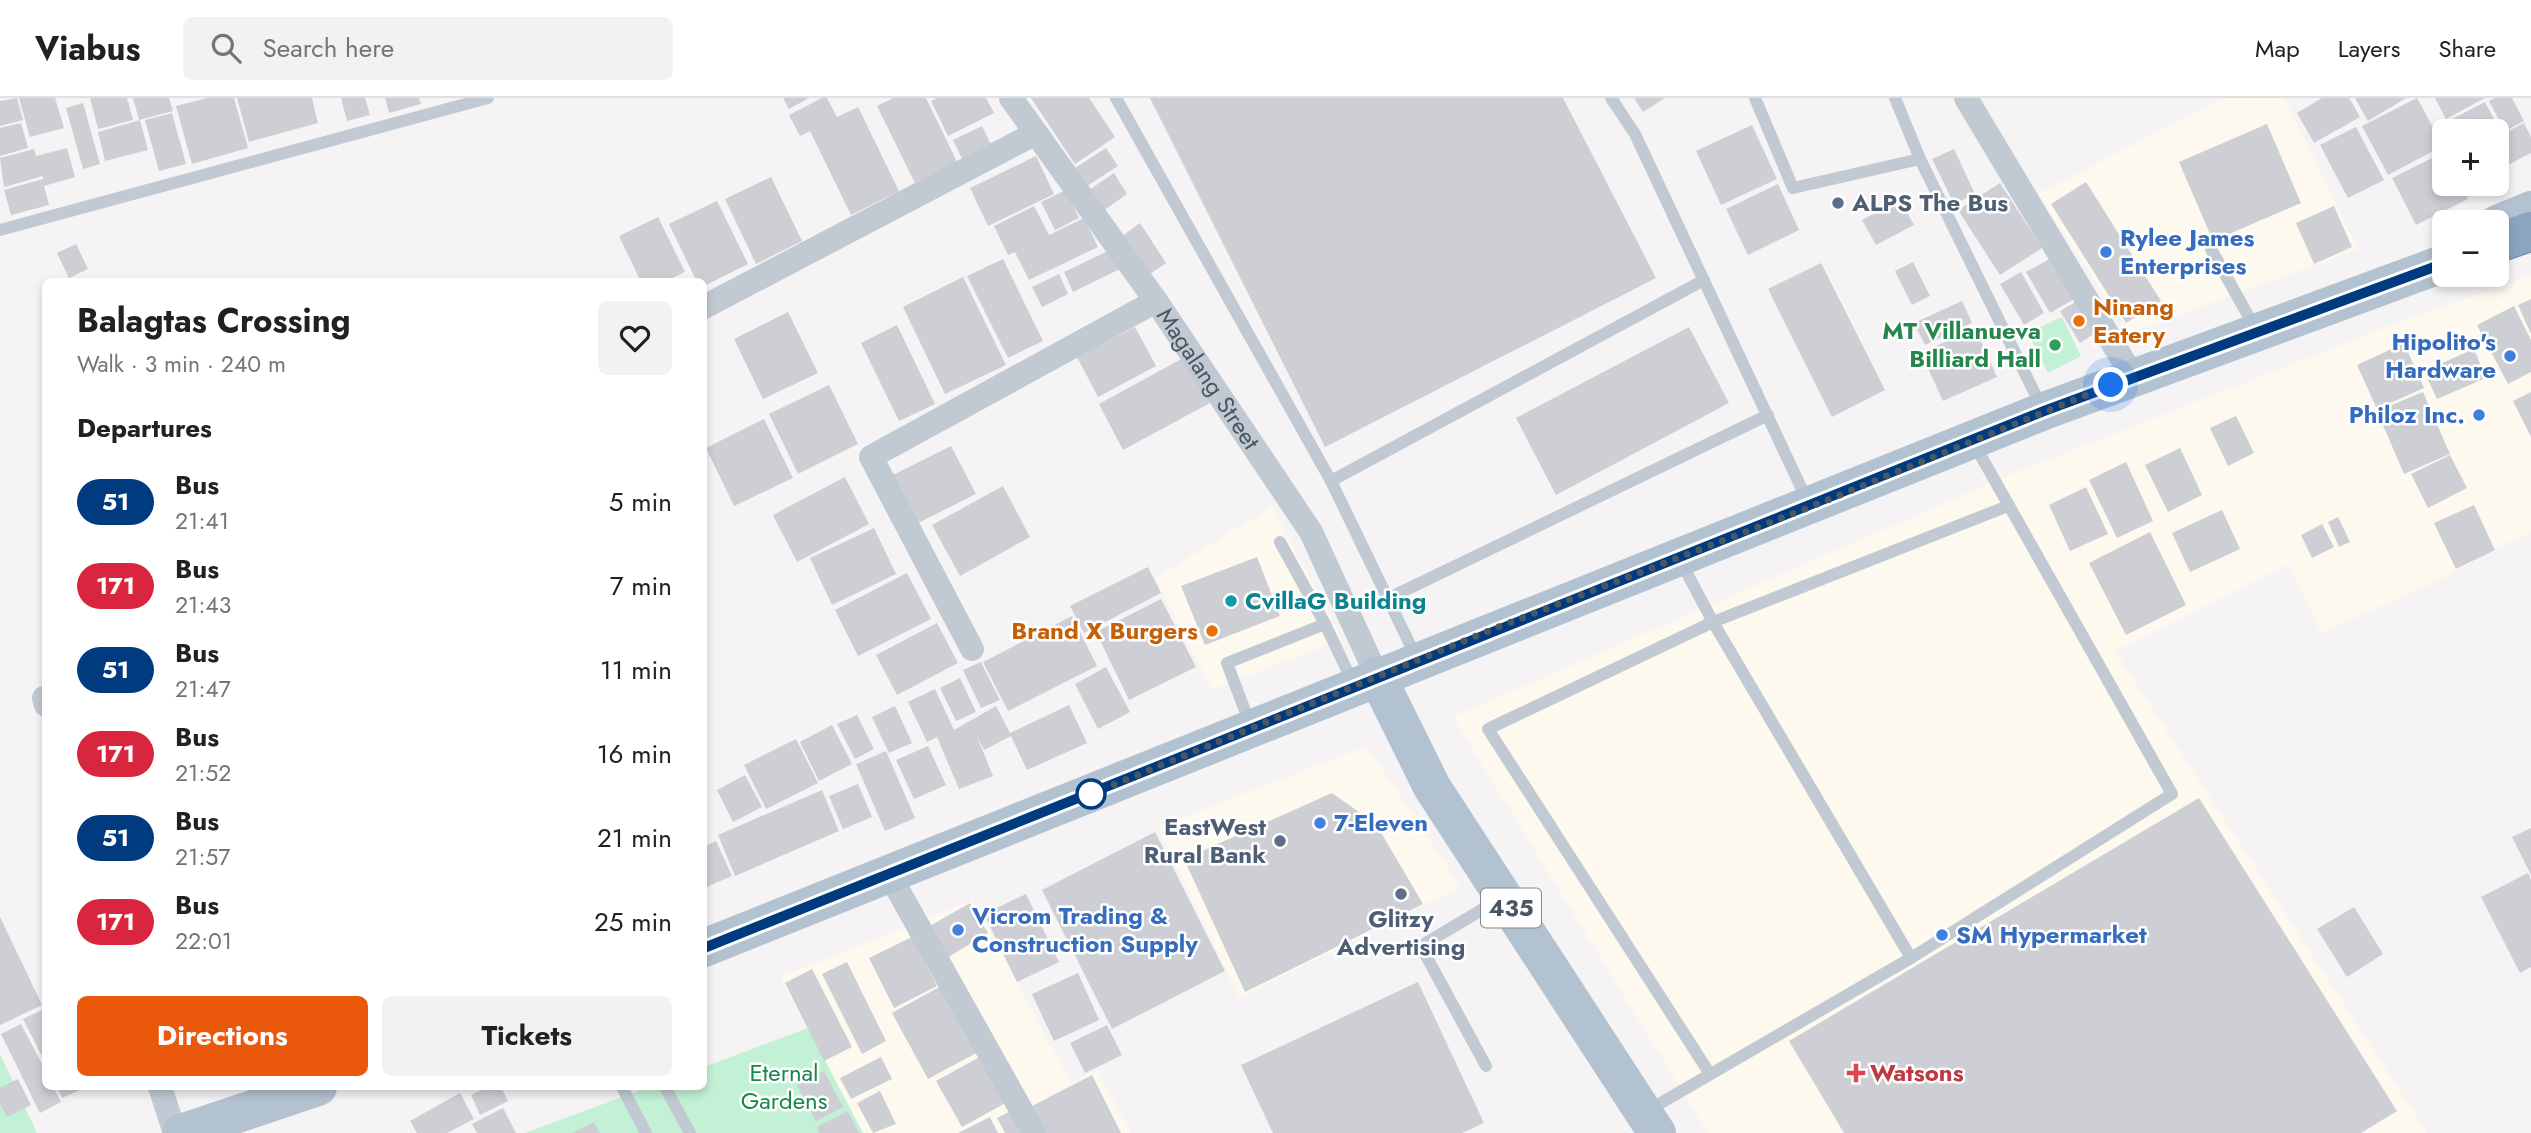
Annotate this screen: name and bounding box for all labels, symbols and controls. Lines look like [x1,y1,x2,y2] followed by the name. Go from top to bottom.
[183,17,673,80] search box
[35,25,141,72] text: Viabus
[207,29,245,67] icon: search
[263,29,394,67] text: Search here
[2255,31,2300,66] text: Map
[2338,31,2400,66] text: Layers
[2438,31,2496,66] text: Share
[2432,119,2509,287] map controls
[2432,119,2509,196] button: +
[1851,185,2008,220] place label: ALPS The Bus
[1830,195,1846,211] marker: ALPS The Bus
[2432,210,2509,287] button: −
[2120,220,2255,283] place label: Rylee James Enterprises
[2098,244,2114,260] marker: Rylee James Enterprises
[2093,289,2174,352] place label: Ninang Eatery
[77,297,351,344] text: Balagtas Crossing
[1148,300,1269,456] street label: Magalang Street
[598,301,672,375] button: heart
[1882,313,2041,376] place label: MT Villanueva Billiard Hall
[2071,313,2087,329] marker: Ninang Eatery
[2385,324,2496,387] place label: Hipolito's Hardware
[2047,337,2063,353] marker: MT Villanueva Billiard Hall
[77,347,286,381] text: Walk · 3 min · 240 m
[2502,348,2518,364] marker: Hipolito's Hardware
[2093,367,2128,402] your location
[2349,397,2465,432] place label: Philoz Inc.
[2471,407,2487,423] marker: Philoz Inc.
[77,409,212,447] text: Departures
[175,466,219,504] text: Bus
[609,483,672,521] text: 5 min
[102,484,129,519] text: 51
[175,504,229,538] text: 21:41
[175,550,219,588] text: Bus
[610,567,672,605] text: 7 min
[96,568,135,603] text: 171
[1245,583,1426,618] place label: CvillaG Building
[175,588,231,622] text: 21:43
[1223,593,1239,609] marker: CvillaG Building
[1011,613,1198,648] place label: Brand X Burgers
[1204,623,1220,639] marker: Brand X Burgers
[175,634,219,672] text: Bus
[600,651,672,689] text: 11 min
[102,652,129,687] text: 51
[175,672,231,706] text: 21:47
[175,718,219,756] text: Bus
[597,735,672,773] text: 16 min
[96,736,135,771] text: 171
[175,756,231,790] text: 21:52
[1076,779,1106,809] unlabelled marker
[175,802,219,840] text: Bus
[1334,805,1428,840] place label: 7-Eleven
[1144,809,1266,872] place label: EastWest Rural Bank
[1312,815,1328,831] marker: 7-Eleven
[597,819,672,857] text: 21 min
[102,820,129,855] text: 51
[1272,833,1288,849] marker: EastWest Rural Bank
[175,840,230,874] text: 21:57
[175,886,219,924] text: Bus
[1393,886,1409,902] marker: Glitzy Advertising
[1481,888,1541,928] road number: 435
[971,898,1198,961] place label: Vicrom Trading & Construction Supply
[1336,901,1465,964] place label: Glitzy Advertising
[594,903,672,941] text: 25 min
[96,904,135,939] text: 171
[1956,917,2147,952] place label: SM Hypermarket
[950,922,966,938] marker: Vicrom Trading & Construction Supply
[175,924,232,958] text: 22:01
[1934,927,1950,943] marker: SM Hypermarket
[77,996,368,1076] button: Directions
[382,996,672,1076] button: Tickets
[741,1055,827,1118] park label: Eternal Gardens
[1870,1055,1964,1090] place label: Watsons
[1848,1065,1864,1081] marker: Watsons

